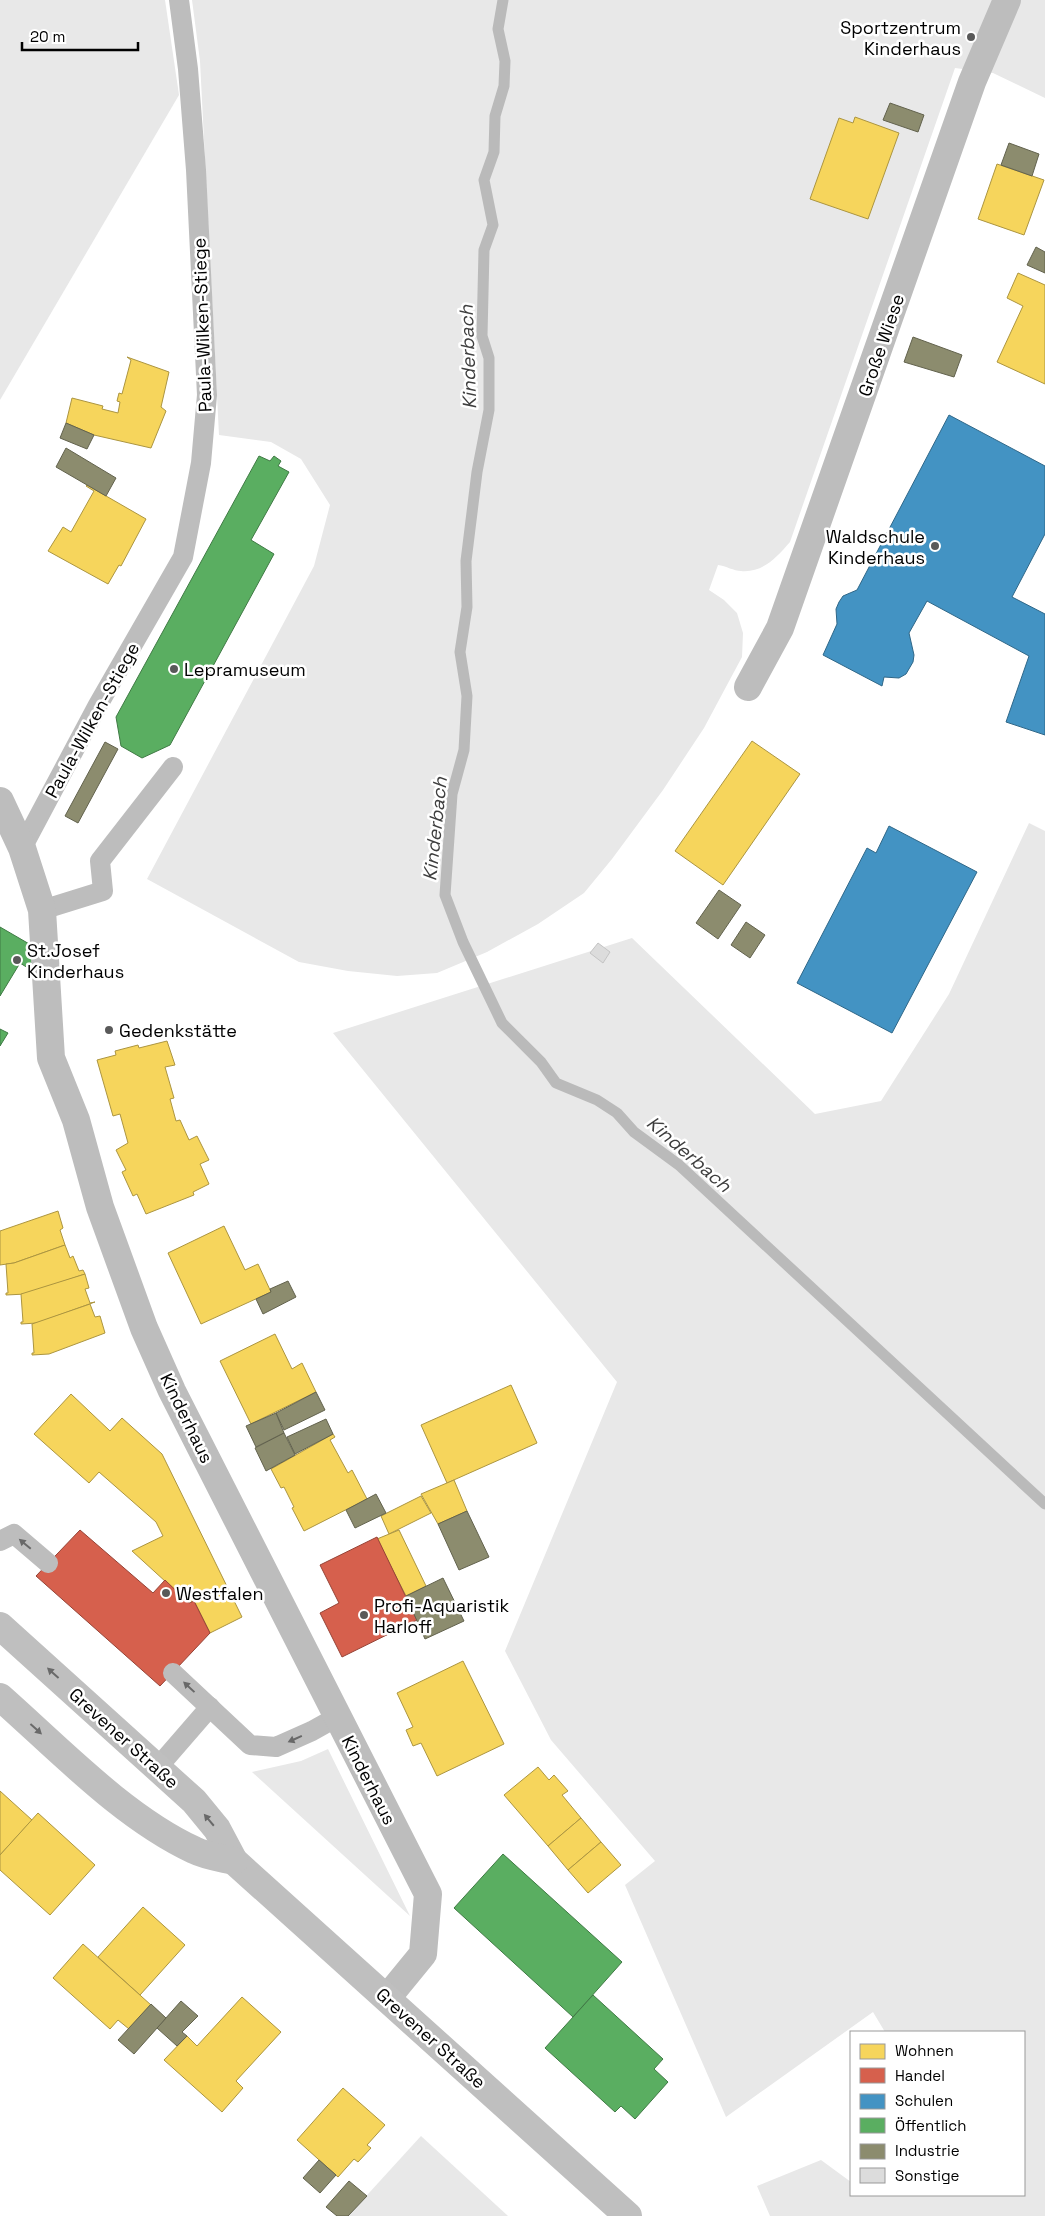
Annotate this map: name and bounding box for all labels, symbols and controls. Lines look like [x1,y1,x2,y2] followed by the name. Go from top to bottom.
[840,16,961,60] place label: Sportzentrum Kinderhaus
[22,20,139,52] scale bar
[30,27,65,46] text: 20 m
[965,31,977,43] marker: Sportzentrum Kinderhaus
[187,237,217,413] street label: Paula-Wilken-Stiege
[853,291,909,399] street label: Große Wiese
[454,304,482,410] water label: Kinderbach
[826,525,925,569] place label: Waldschule Kinderhaus
[929,540,941,552] marker: Waldschule Kinderhaus
[40,638,144,802] street label: Paula-Wilken-Stiege
[184,658,306,681] place label: Lepramuseum
[168,663,180,675] marker: Lepramuseum
[417,775,453,882] water label: Kinderbach
[27,939,124,983] place label: St.Josef Kinderhaus
[11,954,23,966] marker: St.Josef Kinderhaus
[119,1019,237,1042] place label: Gedenkstätte
[103,1024,115,1036] marker: Gedenkstätte
[641,1110,737,1198] water label: Kinderbach
[155,1369,219,1467] street label: Kinderhaus
[19,1538,32,1549] one-way arrow
[176,1582,263,1605] place label: Westfalen
[160,1587,172,1599] marker: Westfalen
[374,1594,509,1638] place label: Profi-Aquaristik Harloff
[358,1609,370,1621] marker: Profi-Aquaristik Harloff
[47,1667,59,1679] one-way arrow
[183,1681,195,1693] one-way arrow
[64,1683,184,1793] street label: Grevener Straße
[30,1723,42,1735] one-way arrow
[337,1732,401,1828] street label: Kinderhaus
[288,1735,302,1743] one-way arrow
[204,1814,215,1827] one-way arrow
[371,1983,491,2093] street label: Grevener Straße
[850,2031,1025,2196] legend
[895,2041,954,2060] text: Wohnen
[895,2066,945,2085] text: Handel
[895,2091,953,2110] text: Schulen
[895,2116,966,2135] text: Öffentlich
[895,2141,960,2160] text: Industrie
[895,2166,960,2185] text: Sonstige

